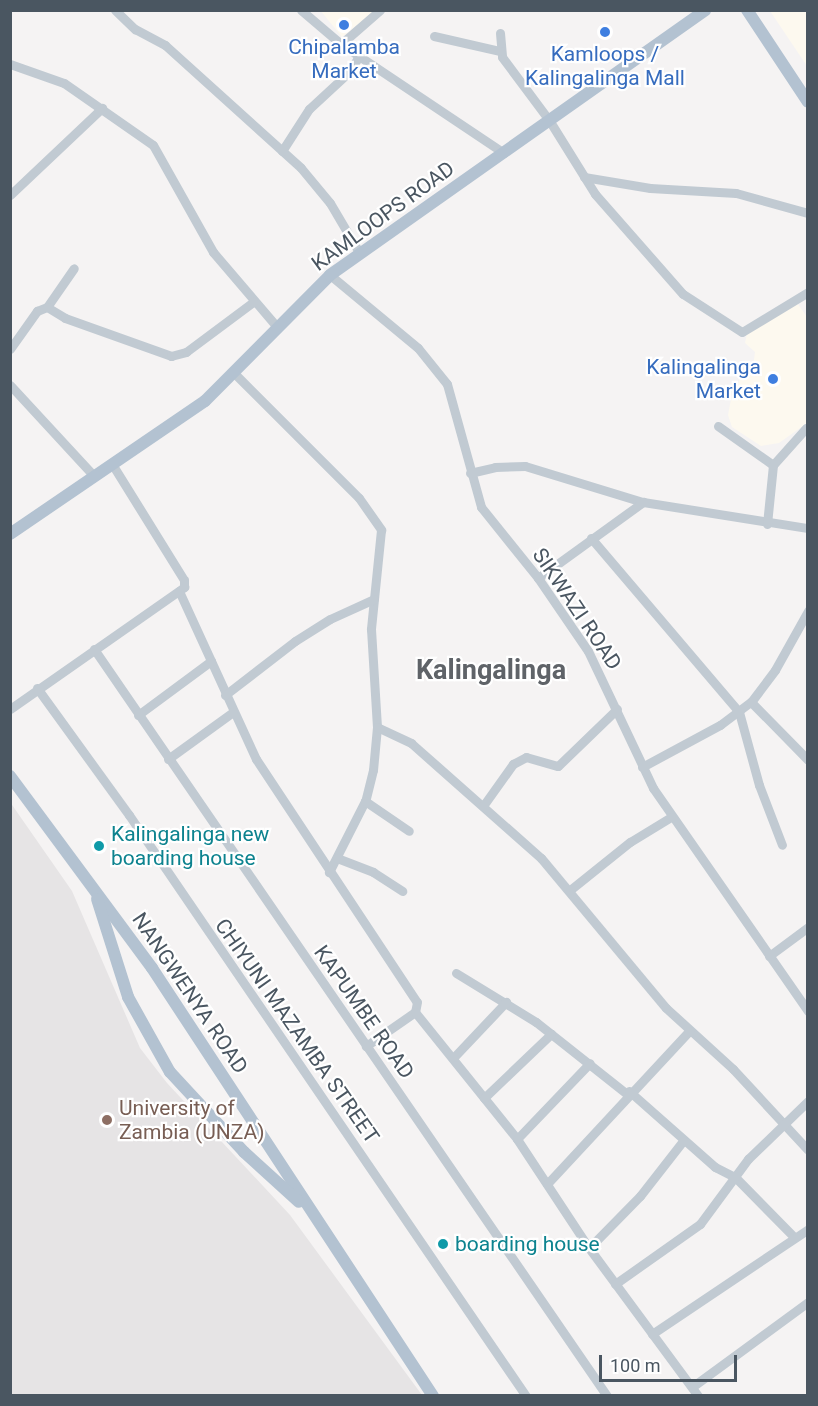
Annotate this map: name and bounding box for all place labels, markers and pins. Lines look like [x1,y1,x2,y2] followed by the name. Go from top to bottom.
[337,18,351,32] marker: Chipalamba Market
[598,25,612,39] marker: Kamloops / Kalingalinga Mall
[288,34,400,84] place label: Chipalamba Market
[525,41,685,91] place label: Kamloops / Kalingalinga Mall
[646,354,761,404] place label: Kalingalinga Market
[766,372,780,386] marker: Kalingalinga Market
[111,821,269,871] place label: Kalingalinga new boarding house
[92,839,106,853] marker: Kalingalinga new boarding house
[119,1095,264,1145] place label: University of Zambia (UNZA)
[100,1113,114,1127] marker: University of Zambia (UNZA)
[455,1231,600,1257] place label: boarding house
[436,1237,450,1251] marker: boarding house

